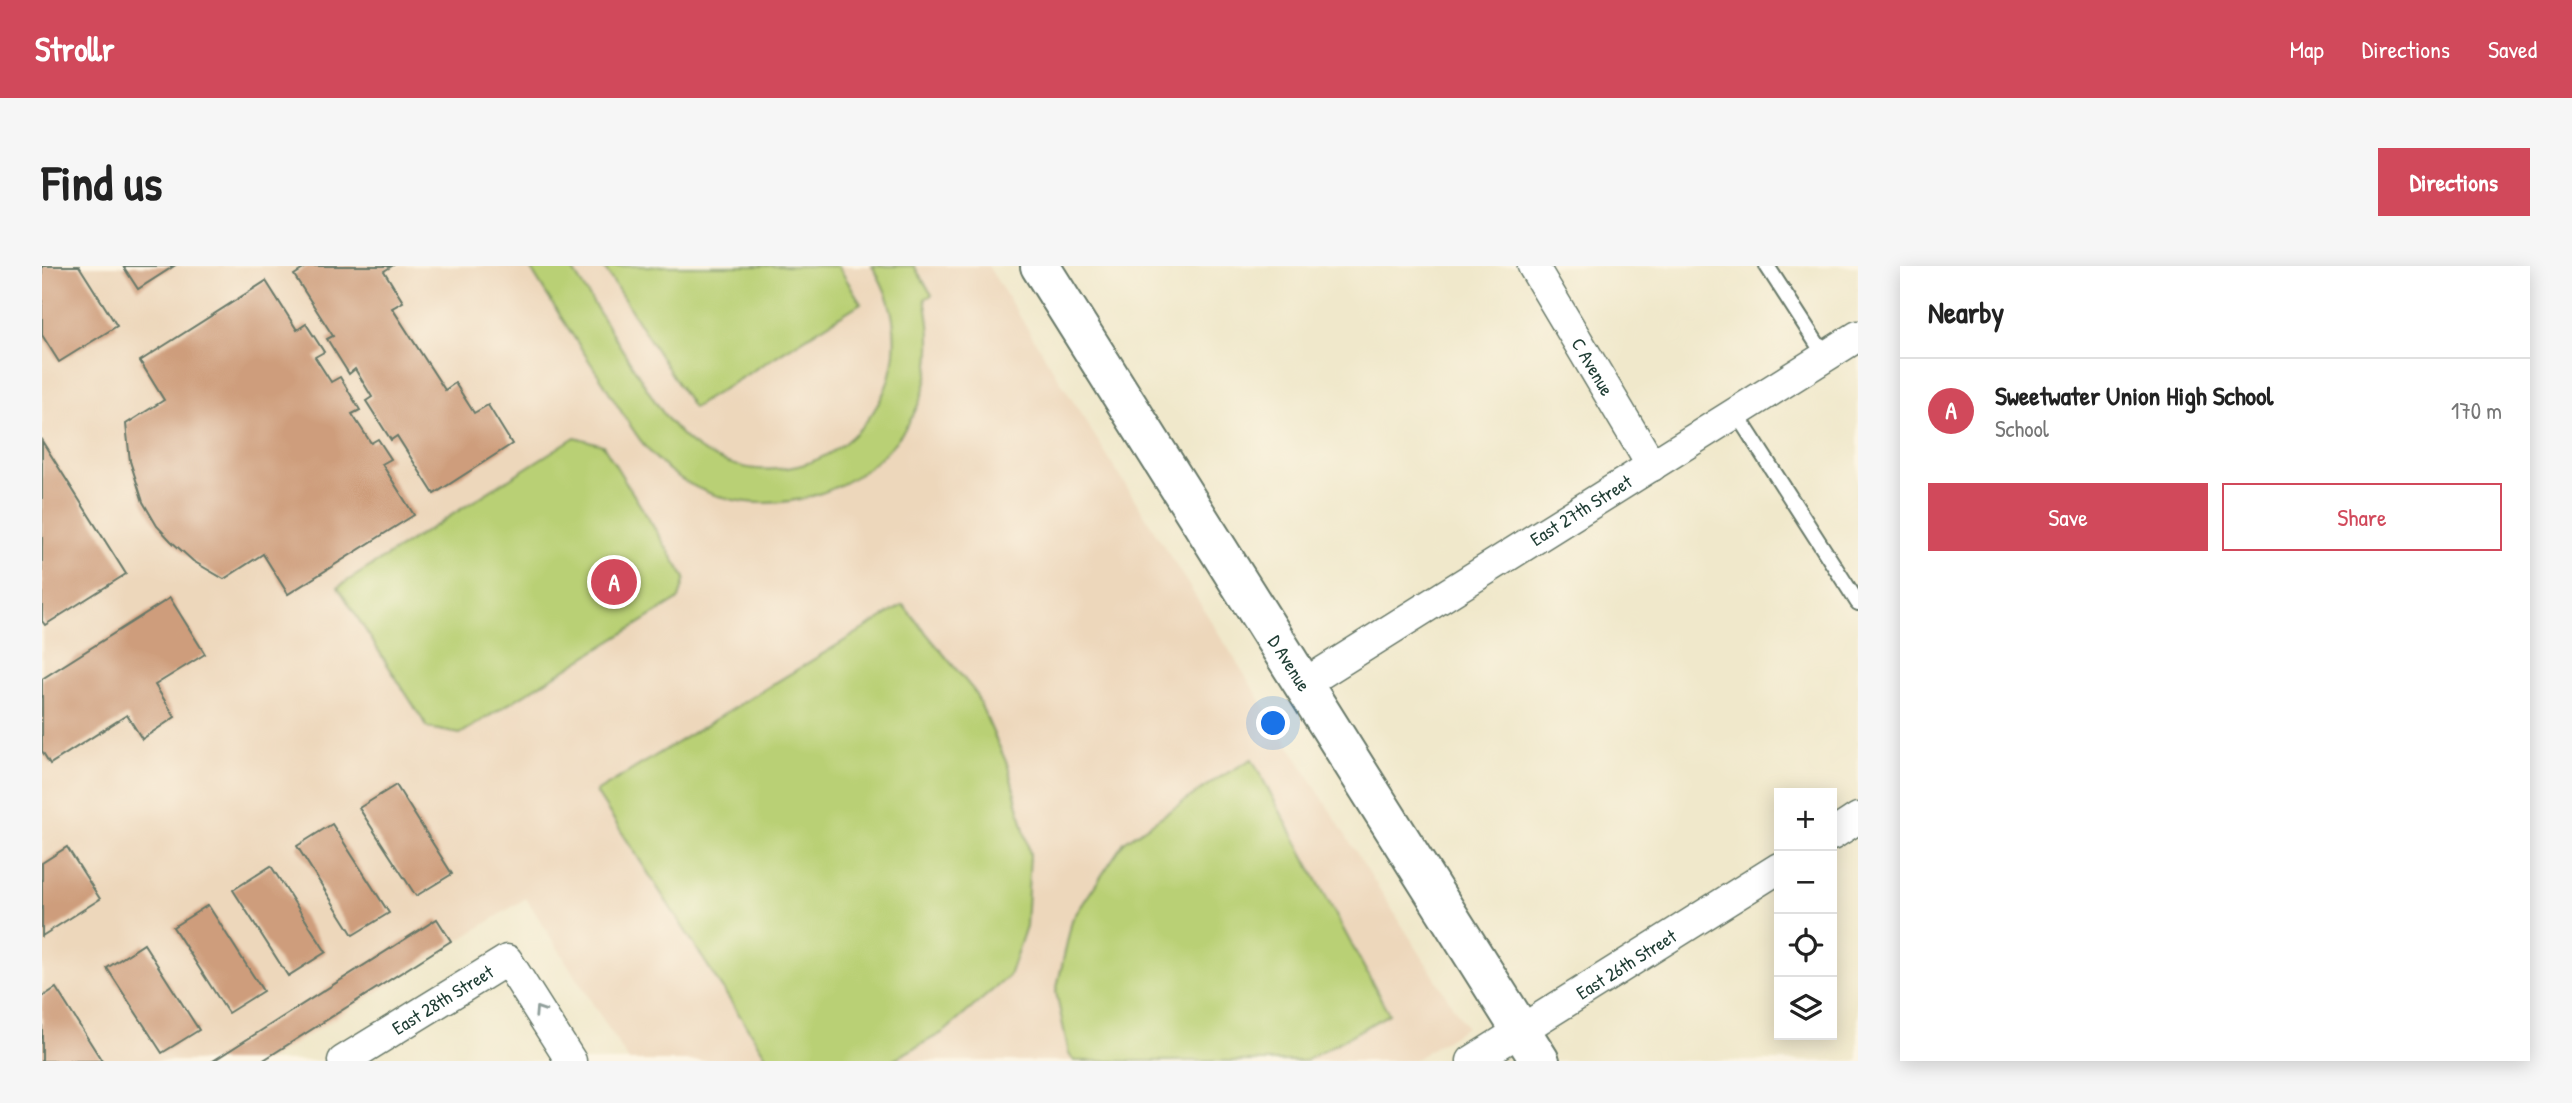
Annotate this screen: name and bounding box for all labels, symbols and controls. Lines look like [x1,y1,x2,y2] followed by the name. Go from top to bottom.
[35,27,114,71] text: Strollr
[2290,33,2324,65] text: Map
[2362,33,2450,65] text: Directions
[2488,33,2537,65] text: Saved
[2378,148,2530,216] button: Directions
[42,149,162,215] text: Find us
[1928,292,2004,332] text: Nearby
[1566,333,1620,401] street label: C Avenue
[1995,378,2274,413] text: Sweetwater Union High School
[1945,395,1957,426] text: A
[2451,395,2502,426] text: 170 m
[1995,413,2049,444] text: School
[1525,468,1637,552] street label: East 27th Street
[1928,483,2208,551] button: Save
[2222,483,2502,551] button: Share
[591,556,637,608] pin: A
[1262,630,1317,696] street label: D Avenue
[1256,706,1290,740] your location
[1774,788,1837,1040] map controls
[1774,788,1837,851] button: +
[1774,851,1837,914] button: −
[1774,914,1837,977] button: locate
[1571,923,1682,1005] street label: East 26th Street
[387,958,499,1041] street label: East 28th Street
[1774,977,1837,1040] button: layers
[534,1005,547,1018] one-way arrow

